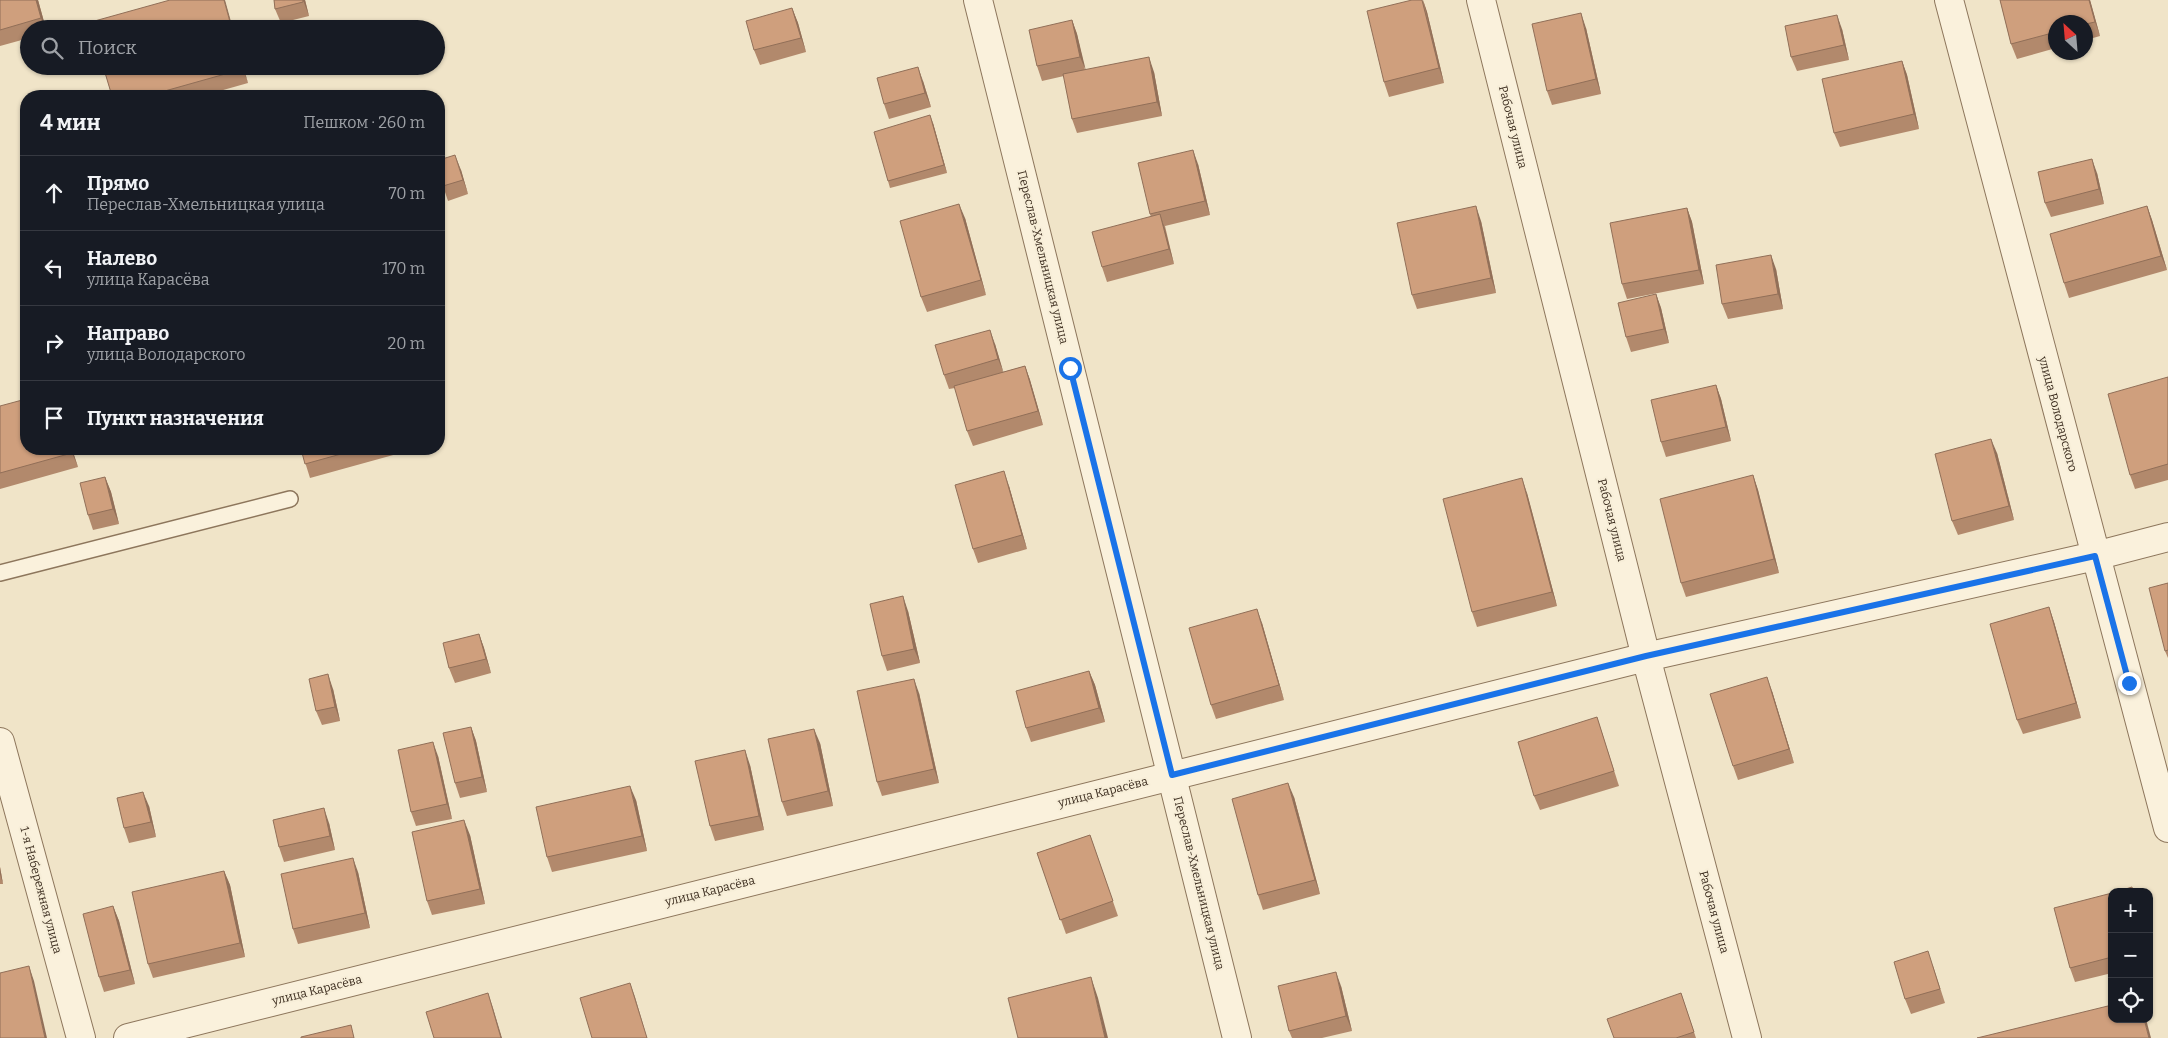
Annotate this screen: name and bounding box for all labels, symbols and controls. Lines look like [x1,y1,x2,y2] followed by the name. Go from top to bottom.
[2048,15,2093,60] north arrow
[20,20,445,75] search box
[38,34,66,62] icon: search
[78,36,137,59] text: Поиск
[1496,84,1530,170] street label: Рабочая улица
[40,110,101,136] text: 4 мин
[303,113,425,132] text: Пешком · 260 m
[1015,169,1071,346] street label: Переслав-Хмельницкая улица
[87,172,149,195] text: Прямо
[40,179,68,207] icon: ahead
[389,184,425,203] text: 70 m
[87,195,325,214] text: Переслав-Хмельницкая улица
[87,247,157,270] text: Налево
[40,254,68,282] icon: left
[382,259,425,278] text: 170 m
[87,270,210,289] text: улица Карасёва
[87,322,169,345] text: Направо
[40,329,68,357] icon: right
[388,334,425,353] text: 20 m
[87,345,245,364] text: улица Володарского
[2036,354,2080,473] street label: улица Володарского
[1059,357,1082,380] route start
[40,404,68,432] icon: arrive
[87,407,264,430] text: Пункт назначения
[1595,477,1629,563] street label: Рабочая улица
[2118,672,2141,695] route end
[1056,774,1150,810] street label: улица Карасёва
[1171,795,1227,972] street label: Переслав-Хмельницкая улица
[17,825,65,956] street label: 1-я Набережная улица
[1696,869,1732,955] street label: Рабочая улица
[663,873,757,909] street label: улица Карасёва
[2108,888,2153,1023] map controls
[2108,888,2153,933] button: +
[2108,933,2153,978] button: −
[270,972,364,1008] street label: улица Карасёва
[2108,978,2153,1023] button: locate

